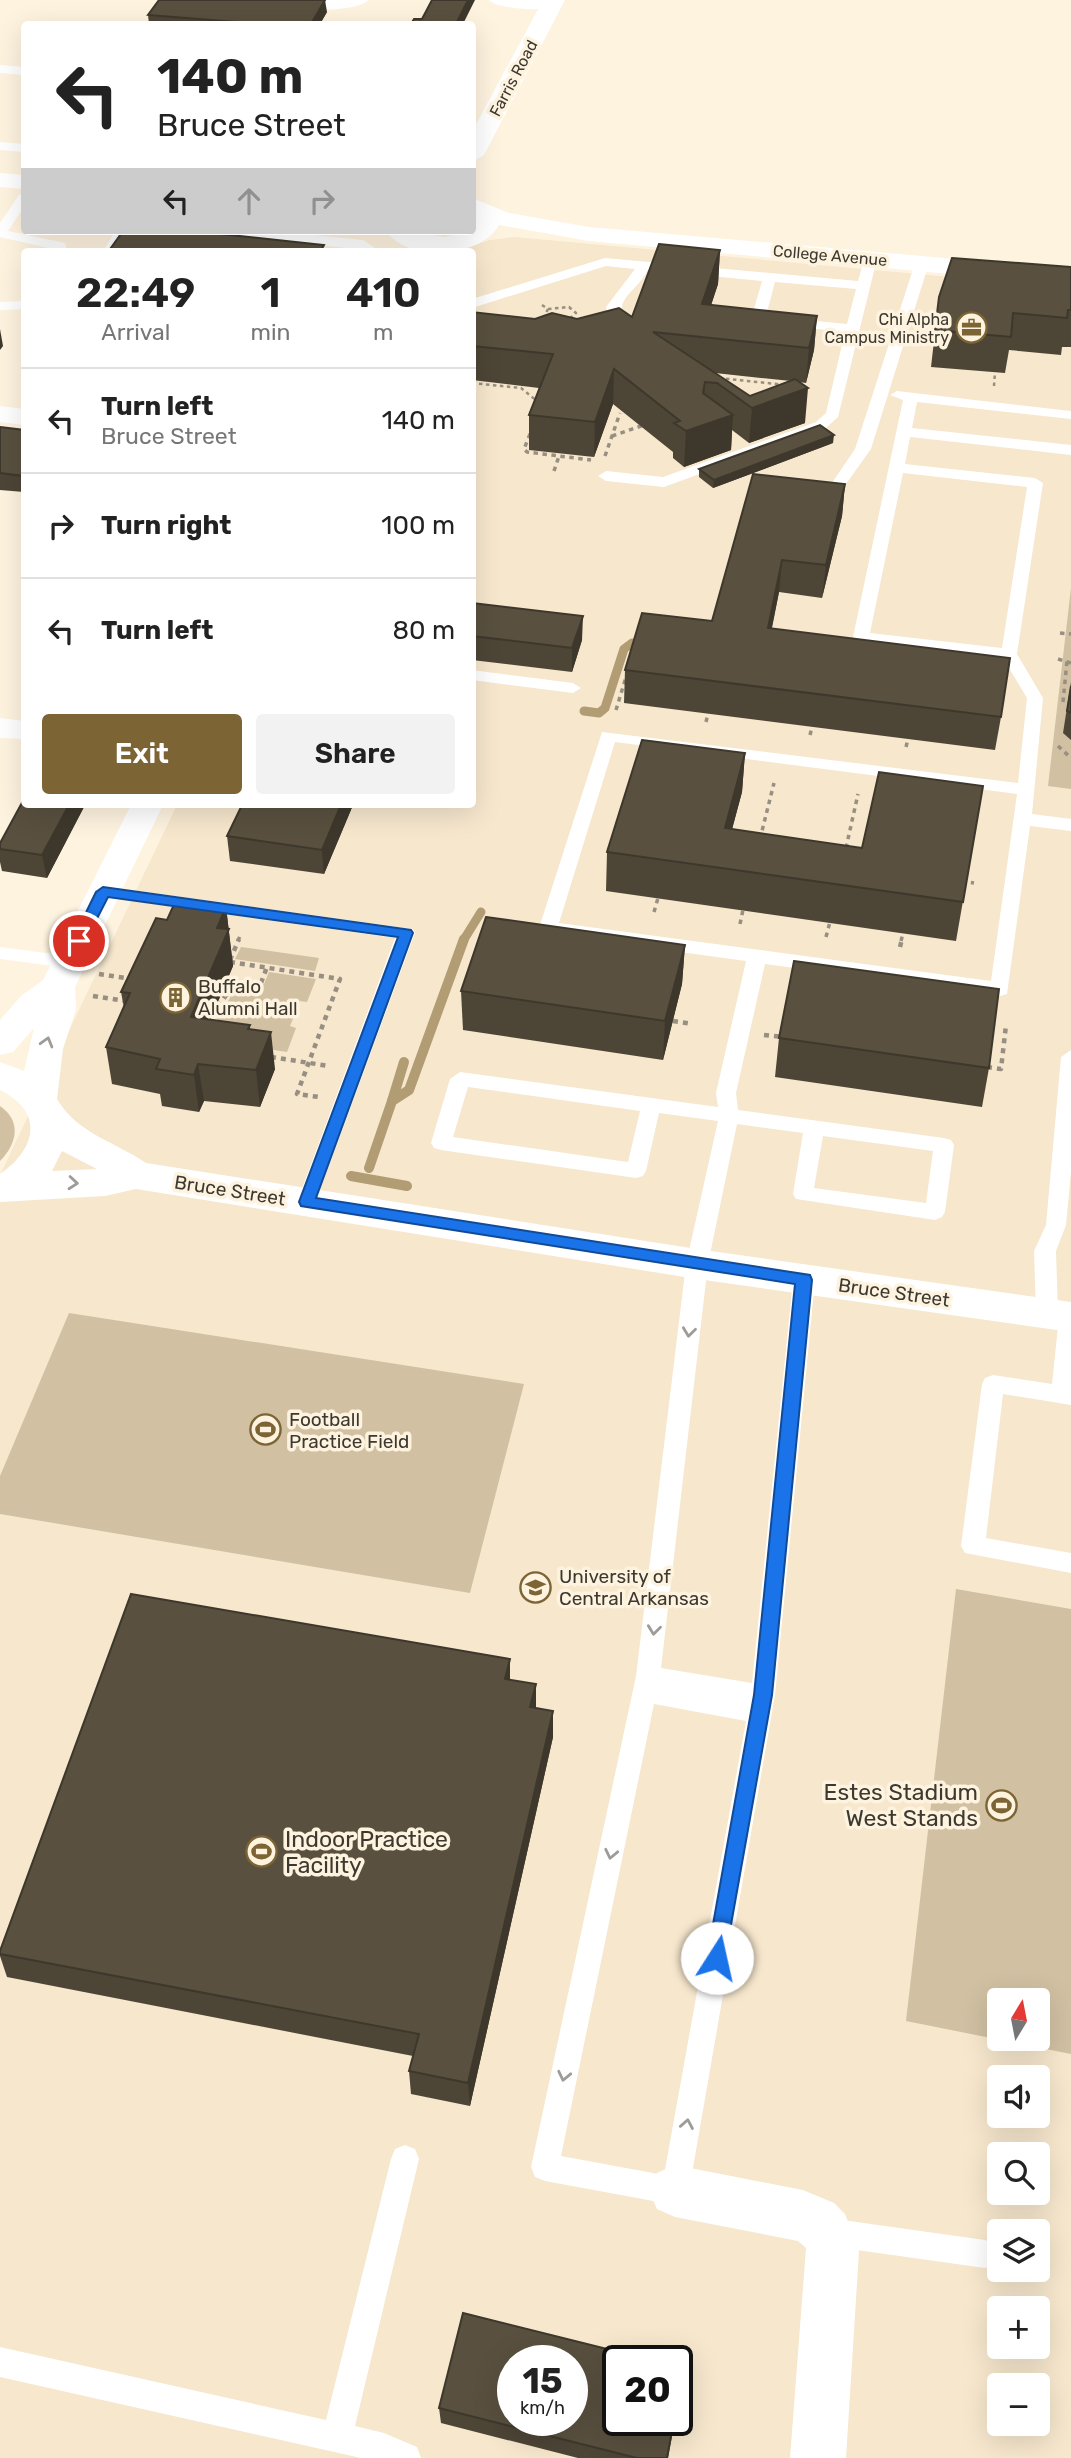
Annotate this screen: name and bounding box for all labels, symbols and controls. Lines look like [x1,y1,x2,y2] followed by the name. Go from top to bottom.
[485,37,541,120] street label: Farris Road
[157,47,303,105] text: 140 m
[42,49,133,140] icon: left
[157,106,346,144] text: Bruce Street
[157,182,195,220] icon: left
[230,182,268,220] icon: ahead
[303,182,341,220] icon: right
[772,241,888,270] street label: College Avenue
[76,268,195,318] text: 22:49
[261,268,281,318] text: 1
[346,268,421,318] text: 410
[825,310,949,347] place label: Chi Alpha Campus Ministry
[955,311,989,345] office icon: Chi Alpha Campus Ministry
[101,318,170,346] text: Arrival
[251,318,291,346] text: min
[373,318,393,346] text: m
[101,391,213,422] text: Turn left
[42,402,80,440] icon: left
[382,405,455,436] text: 140 m
[101,422,237,450] text: Bruce Street
[42,507,80,545] icon: right
[101,510,231,541] text: Turn right
[381,510,455,541] text: 100 m
[42,612,80,650] icon: left
[101,615,213,646] text: Turn left
[392,615,455,646] text: 80 m
[42,714,242,794] button: Exit
[256,714,455,794] button: Share
[49,911,109,971] pin
[60,922,98,960] icon: arrive
[198,975,298,1020] place label: Buffalo Alumni Hall
[158,980,192,1014] building icon: Buffalo Alumni Hall
[39,1036,54,1048] one-way arrow
[173,1170,288,1211] street label: Bruce Street
[68,1175,79,1190] one-way arrow
[837,1273,952,1312] street label: Bruce Street
[682,1326,697,1337] one-way arrow
[289,1408,409,1453] place label: Football Practice Field
[249,1413,283,1447] sports icon: Football Practice Field
[559,1565,709,1610] place label: University of Central Arkansas
[519,1570,553,1604] school or university icon: University of Central Arkansas
[646,1625,661,1636] one-way arrow
[824,1778,978,1832] place label: Estes Stadium West Stands
[984,1788,1018,1822] sports icon: Estes Stadium West Stands
[285,1825,448,1879] place label: Indoor Practice Facility
[245,1835,279,1869] sports icon: Indoor Practice Facility
[604,1848,619,1860] one-way arrow
[680,1921,754,1995] position arrow
[987,1988,1050,2051] north arrow
[987,1988,1050,2436] map controls
[987,2065,1050,2128] button: sound
[558,2070,572,2082] one-way arrow
[679,2118,694,2130] one-way arrow
[987,2142,1050,2205] button: search
[987,2219,1050,2282] button: layers
[987,2296,1050,2359] button: +
[602,2345,693,2436] speed limit sign: 20
[522,2360,563,2402] text: 15
[987,2373,1050,2436] button: −
[520,2397,565,2419] text: km/h

